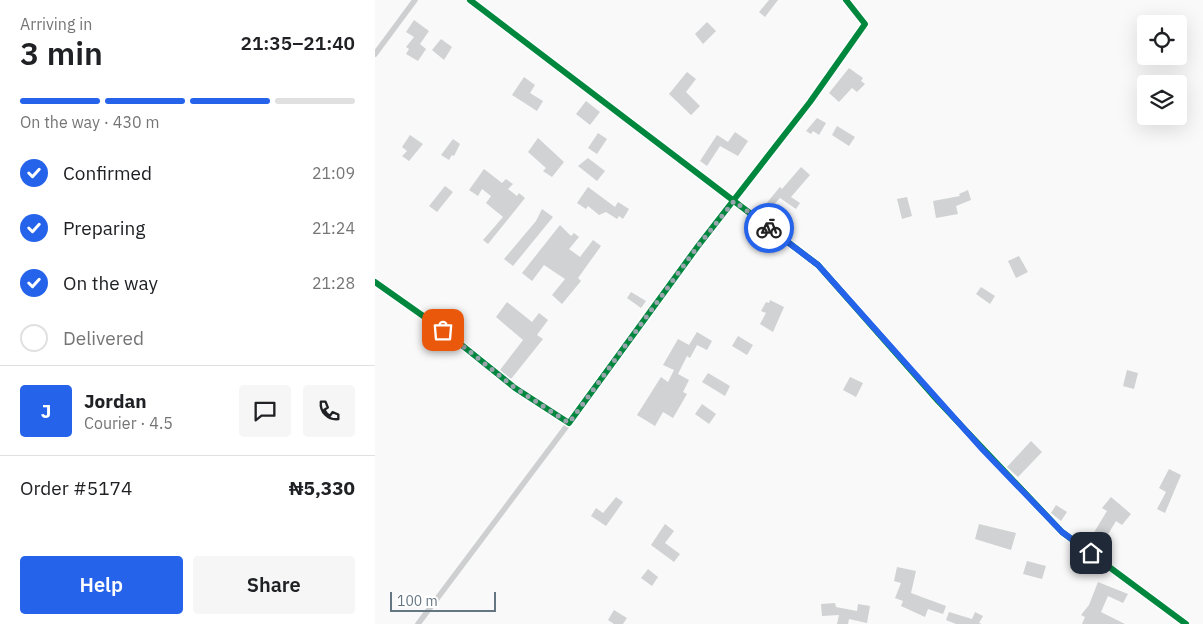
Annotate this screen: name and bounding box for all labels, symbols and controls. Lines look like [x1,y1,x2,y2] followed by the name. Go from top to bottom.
[20,14,92,34] text: Arriving in
[1137,15,1187,125] map controls
[1137,15,1187,65] button: locate
[241,31,355,55] text: 21:35–21:40
[20,32,103,74] text: 3 min
[1137,75,1187,125] button: layers
[20,112,159,132] text: On the way · 430 m
[20,159,48,187] icon: check
[63,161,152,185] text: Confirmed
[312,163,355,183] text: 21:09
[744,203,794,253] courier
[20,214,48,242] icon: check
[755,214,783,242] icon: bike
[63,216,145,240] text: Preparing
[312,218,355,238] text: 21:24
[20,269,48,297] icon: check
[63,271,158,295] text: On the way
[312,273,355,293] text: 21:28
[422,309,464,351] pin
[429,316,457,344] icon: bag
[63,326,144,350] text: Delivered
[239,385,291,437] button: chat
[303,385,355,437] button: phone
[84,389,147,413] text: Jordan
[41,399,51,423] text: J
[84,413,173,433] text: Courier · 4.5
[20,476,132,500] text: Order #5174
[289,476,355,500] text: ₦5,330
[1070,532,1112,574] pin
[1077,539,1105,567] icon: home
[20,556,183,614] button: Help
[193,556,355,614] button: Share
[390,589,496,612] scale bar
[397,592,438,610] text: 100 m

